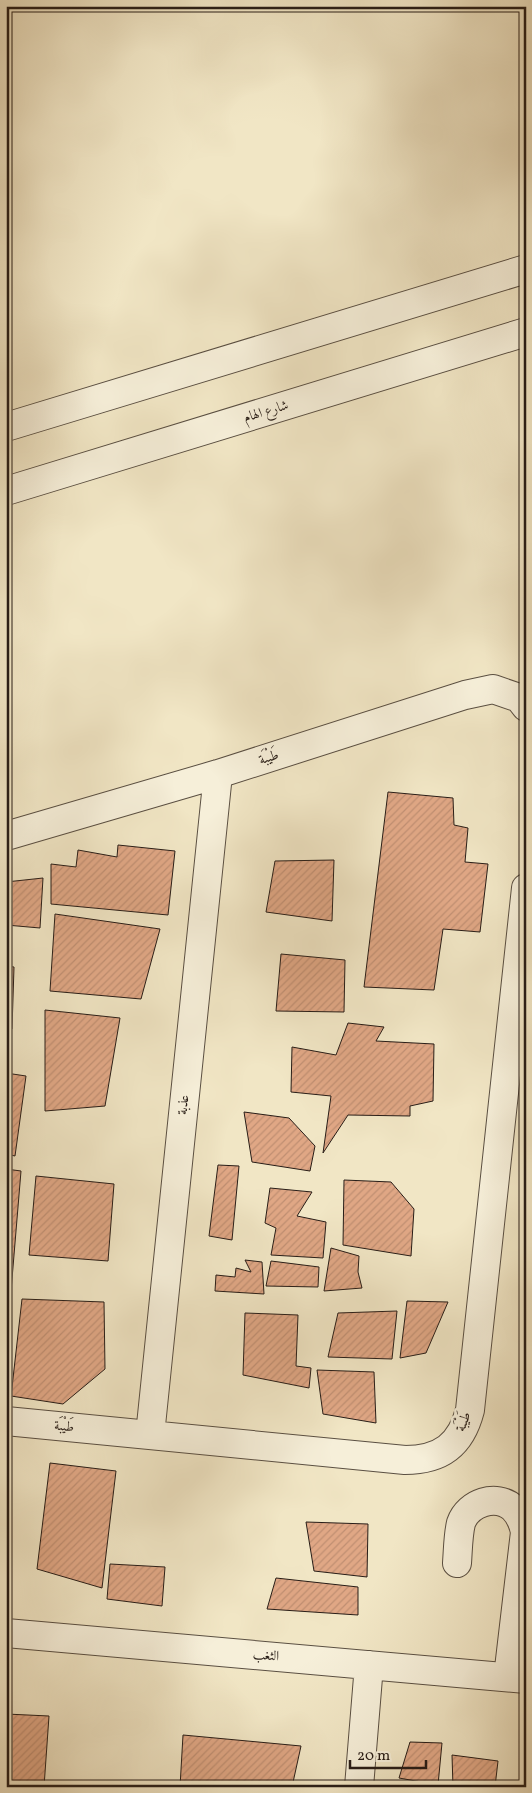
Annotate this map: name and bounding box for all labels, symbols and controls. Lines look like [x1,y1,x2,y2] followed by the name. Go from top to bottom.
[241,396,291,430] street label: شارع الهام
[256,744,282,770] street label: طَيْبَة
[174,1094,194,1116] street label: عذبة
[450,1409,476,1435] street label: طَيْبَة
[53,1415,75,1438] street label: طَيْبَة
[252,1645,280,1667] street label: الثغب
[350,1738,426,1770] scale bar
[357,1746,390,1767] text: 20 m

